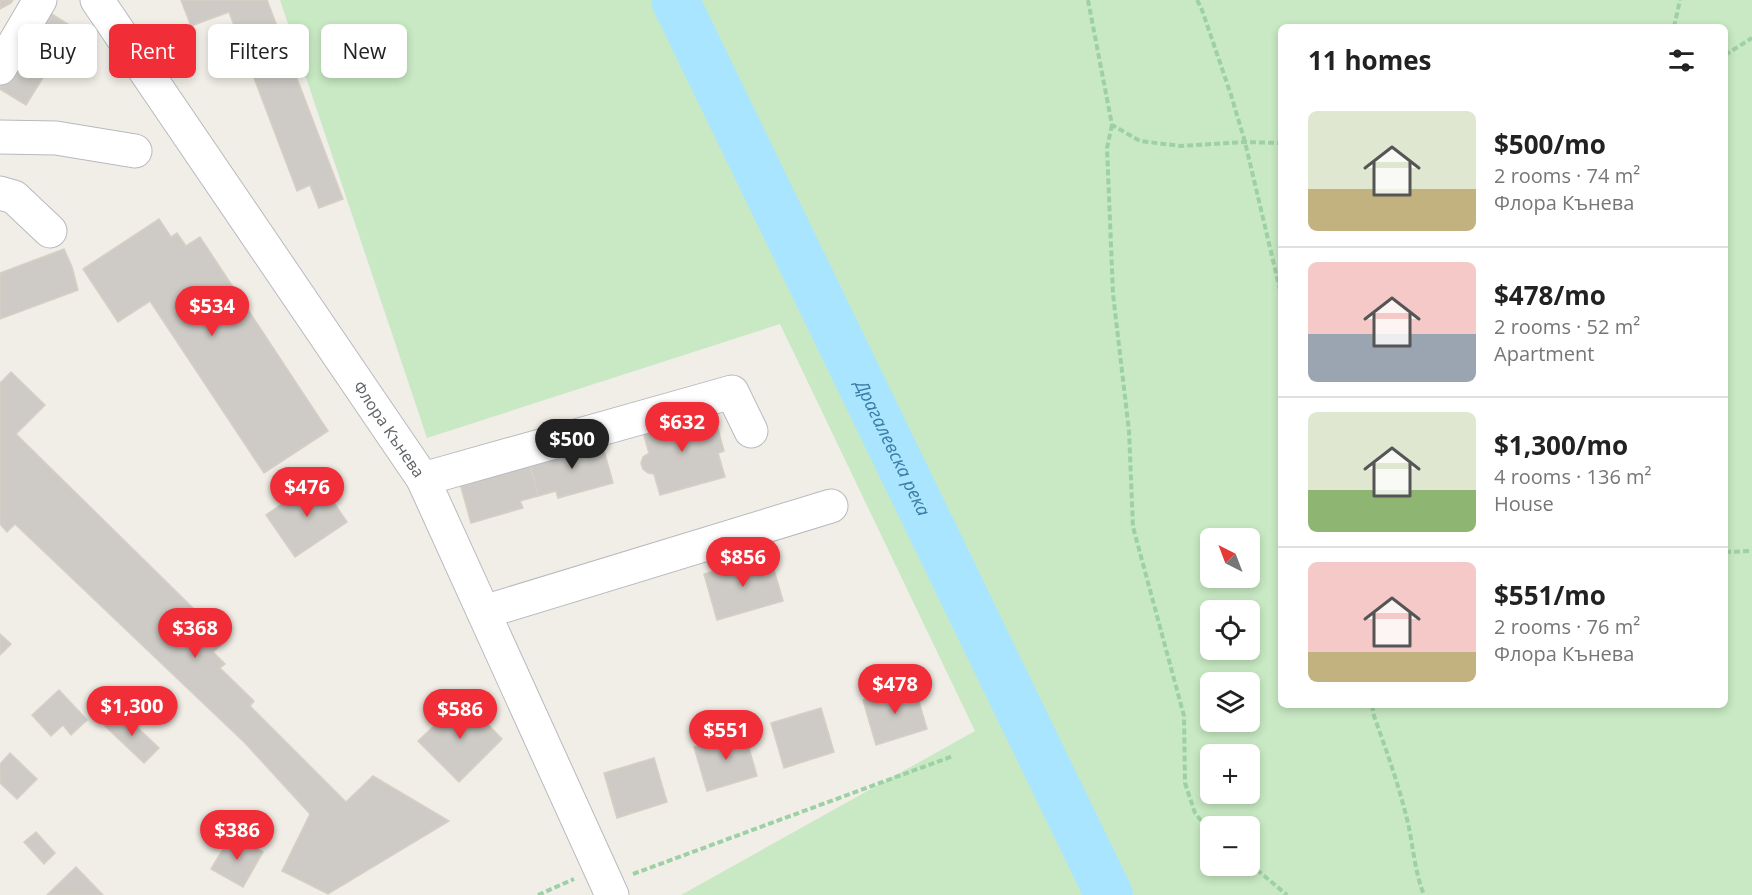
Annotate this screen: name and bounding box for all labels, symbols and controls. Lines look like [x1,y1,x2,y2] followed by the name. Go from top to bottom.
[18,24,97,78] chip: Buy
[109,24,196,78] chip: Rent
[208,24,309,78] chip: Filters
[321,24,407,78] chip: New
[1308,42,1432,78] text: 11 homes
[1665,44,1698,77] icon: filters
[1494,126,1606,162] text: $500/mo
[1356,135,1428,207] icon: home
[1494,162,1640,189] text: 2 rooms · 74 m²
[1494,189,1634,216] text: Флора Кънева
[1494,277,1606,313] text: $478/mo
[176,286,248,337] pin: $534
[1356,286,1428,358] icon: home
[189,292,235,319] text: $534
[1494,313,1640,340] text: 2 rooms · 52 m²
[1494,340,1594,367] text: Apartment
[849,374,936,520] water label: Драгалевска река
[348,376,430,482] street label: Флора Кънева
[646,402,718,453] pin: $632
[659,408,705,435] text: $632
[536,419,608,470] pin: $500
[549,425,595,452] text: $500
[1494,427,1628,463] text: $1,300/mo
[1356,436,1428,508] icon: home
[1494,463,1652,490] text: 4 rooms · 136 m²
[271,467,343,518] pin: $476
[284,473,330,500] text: $476
[1494,490,1554,517] text: House
[1200,528,1260,588] north arrow
[1200,528,1260,876] map controls
[707,537,779,588] pin: $856
[720,543,766,570] text: $856
[1494,577,1606,613] text: $551/mo
[1356,586,1428,658] icon: home
[1200,600,1260,660] button: locate
[159,608,231,659] pin: $368
[1494,613,1640,640] text: 2 rooms · 76 m²
[172,614,218,641] text: $368
[1494,640,1634,667] text: Флора Кънева
[859,664,931,715] pin: $478
[872,670,918,697] text: $478
[1200,672,1260,732] button: layers
[83,686,181,737] pin: $1,300
[424,689,496,740] pin: $586
[101,692,163,719] text: $1,300
[437,695,483,722] text: $586
[690,710,762,761] pin: $551
[703,716,749,743] text: $551
[1200,744,1260,804] button: +
[201,810,273,861] pin: $386
[214,816,260,843] text: $386
[1200,816,1260,876] button: −

